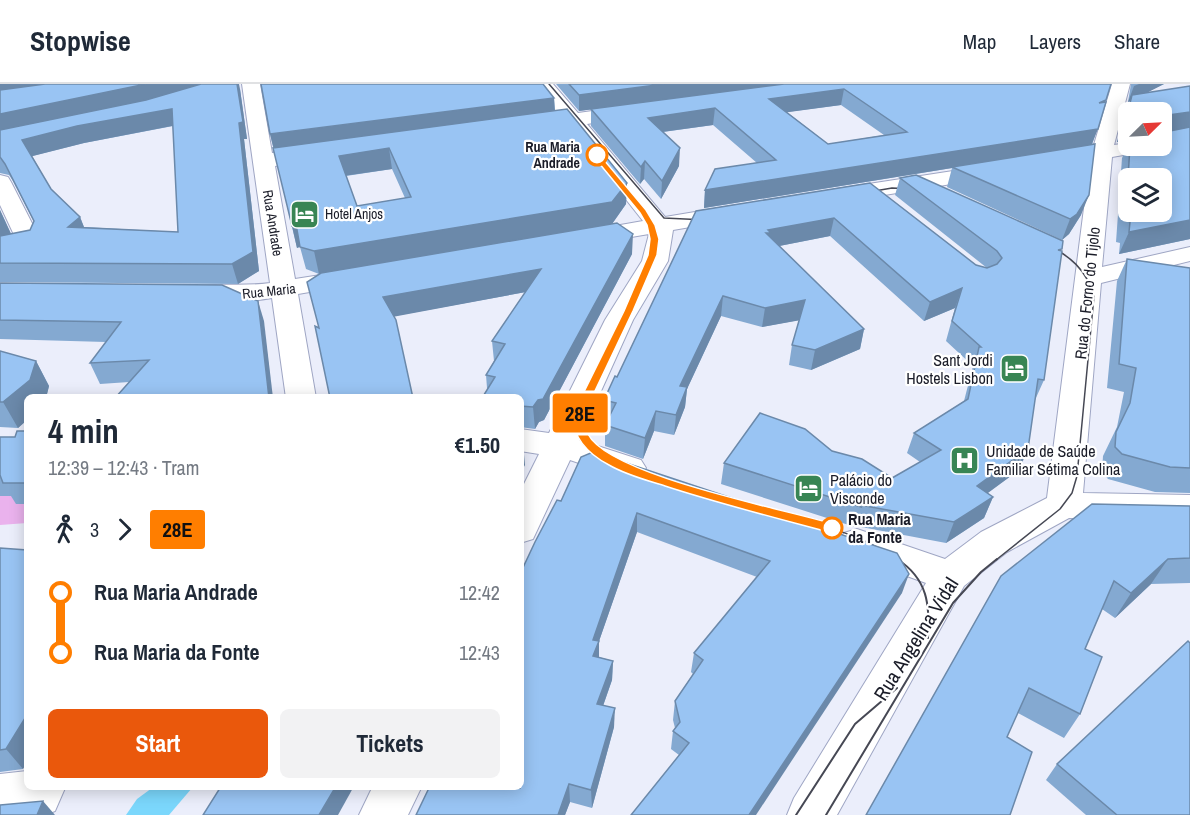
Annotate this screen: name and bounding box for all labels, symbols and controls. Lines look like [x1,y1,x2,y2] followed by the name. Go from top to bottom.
[30,22,131,60] text: Stopwise
[963,27,996,56] text: Map
[1029,27,1081,56] text: Layers
[1114,27,1160,56] text: Share
[1118,102,1172,156] north arrow
[1118,102,1172,222] map controls
[525,138,581,172] place label: Rua Maria Andrade
[586,144,608,166] marker: Rua Maria Andrade
[1118,168,1172,222] button: layers
[259,188,287,258] street label: Rua Andrade
[288,198,320,230] hotel icon: Hotel Anjos
[325,205,383,223] place label: Hotel Anjos
[1069,226,1105,360] street label: Rua do Forno do Tijolo
[241,279,297,303] street label: Rua Maria
[906,349,993,389] place label: Sant Jordi Hostels Lisbon
[998,353,1030,385] hotel icon: Sant Jordi Hostels Lisbon
[546,394,614,432] line badge: 28E
[565,399,595,428] text: 28E
[48,409,119,453] text: 4 min
[455,430,500,460] text: €1.50
[986,440,1121,480] place label: Unidade de Saúde Familiar Sétima Colina
[949,444,981,476] hospital icon: Unidade de Saúde Familiar Sétima Colina
[48,454,199,481] text: 12:39 – 12:43 · Tram
[830,469,892,509] place label: Palácio do Visconde
[793,473,825,505] hotel icon: Palácio do Visconde
[848,508,911,548] place label: Rua Maria da Fonte
[48,513,81,546] icon: walk
[108,513,141,546] icon: forward
[162,515,193,544] text: 28E
[90,516,99,543] text: 3
[821,517,843,539] marker: Rua Maria da Fonte
[867,572,964,705] street label: Rua Angelina Vidal
[94,577,258,607] text: Rua Maria Andrade
[459,579,500,606] text: 12:42
[94,637,260,667] text: Rua Maria da Fonte
[459,639,500,666] text: 12:43
[48,709,268,778] button: Start
[280,709,500,778] button: Tickets

